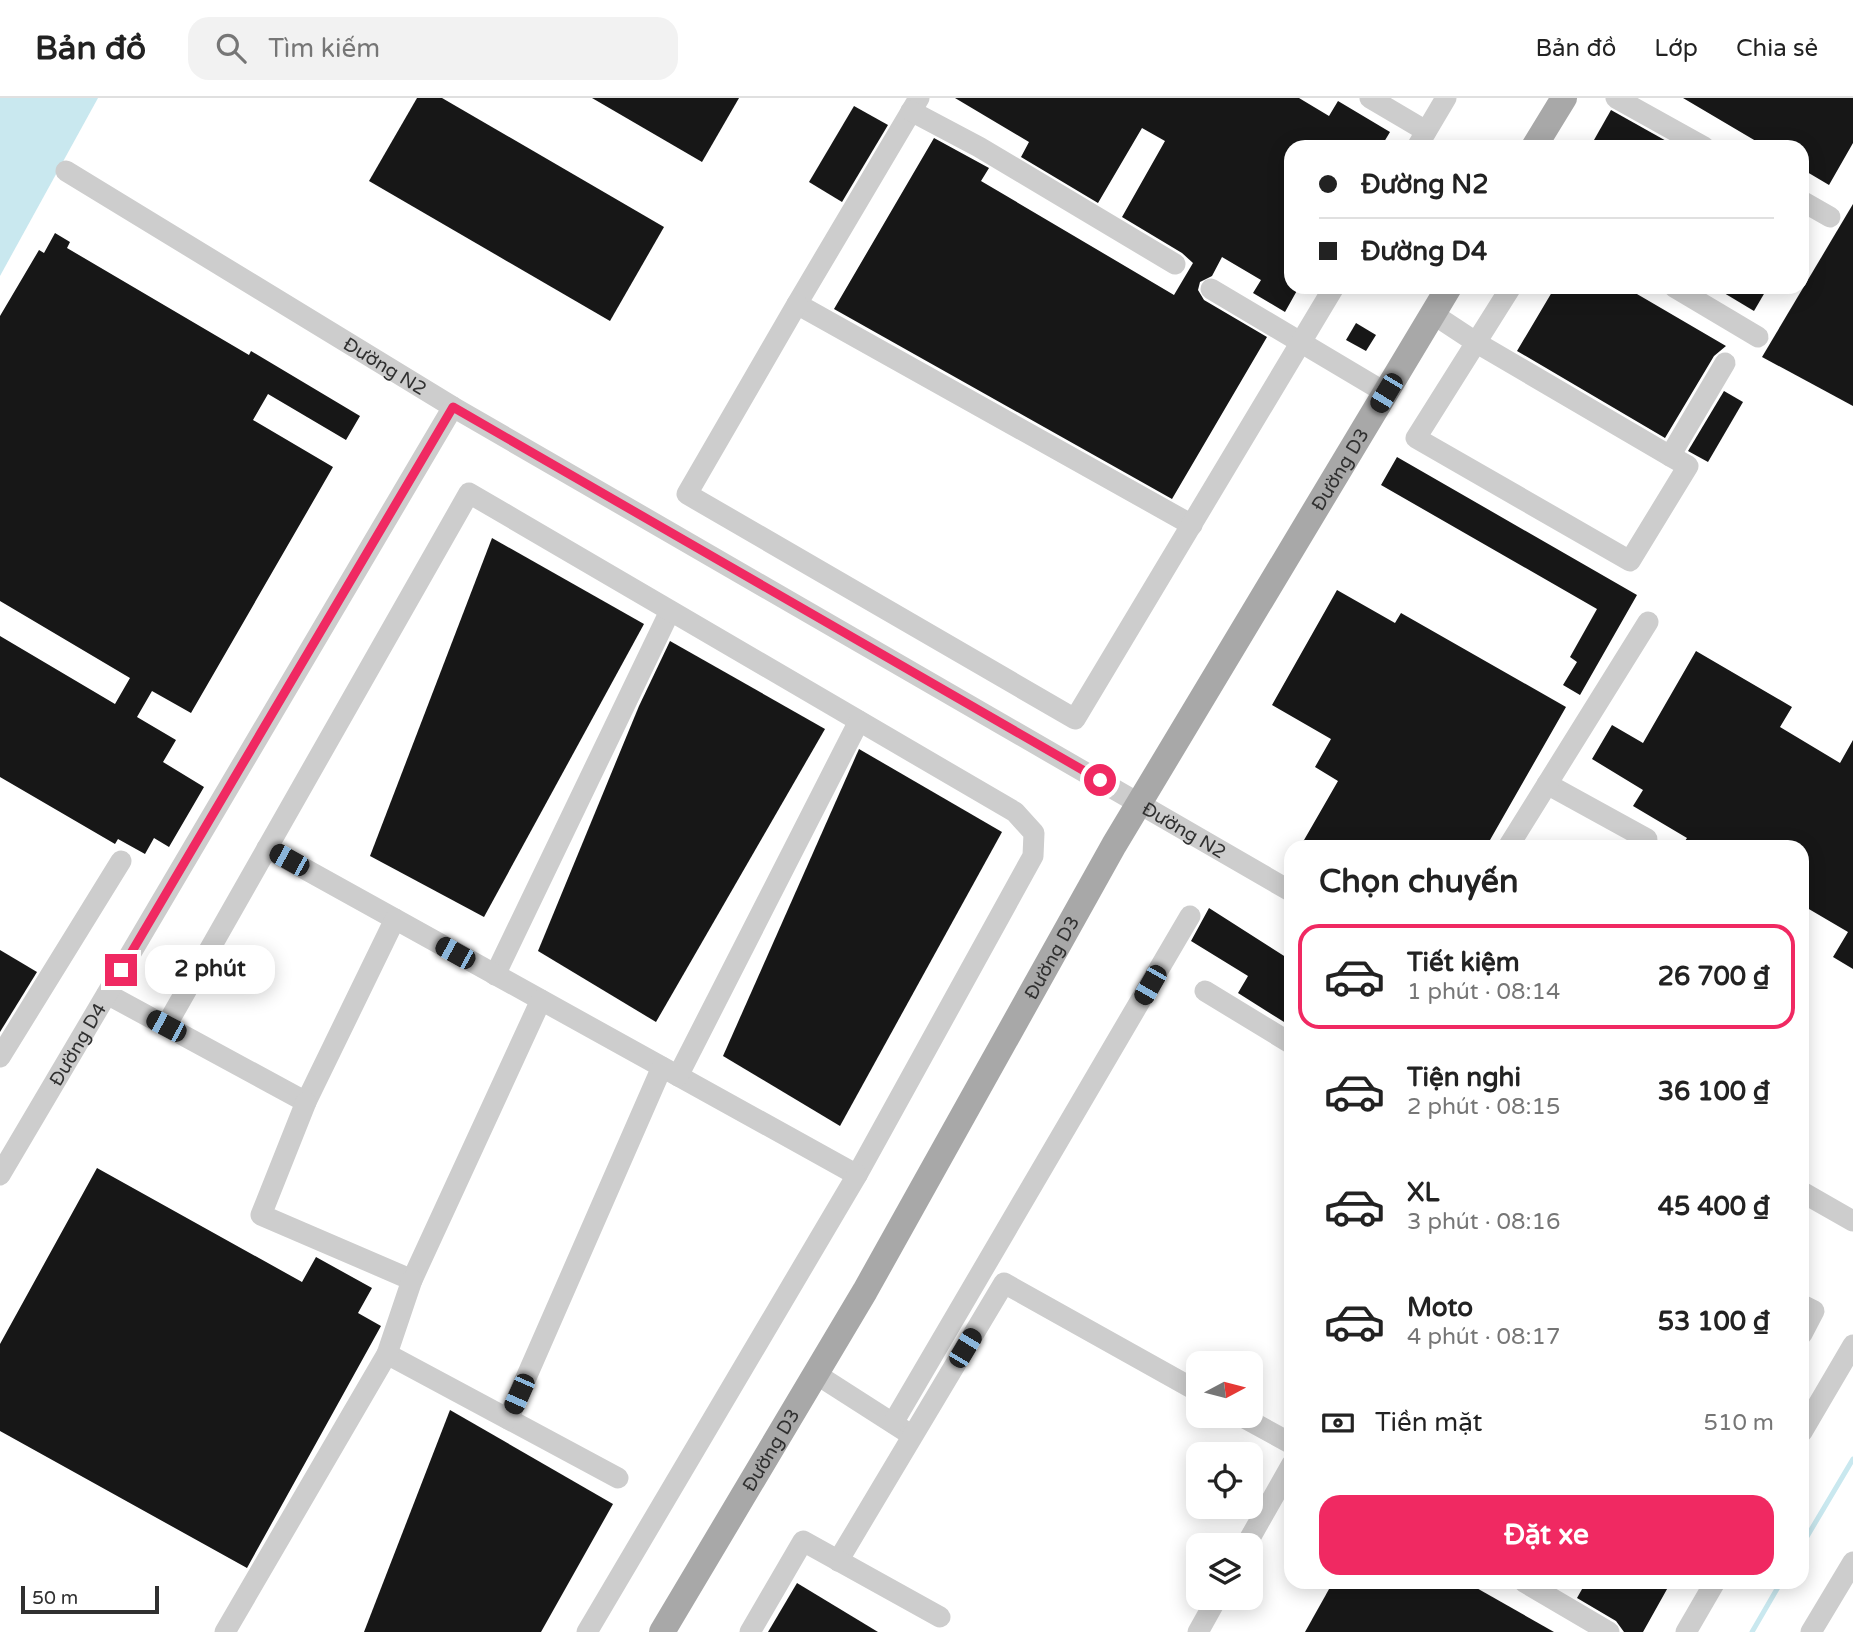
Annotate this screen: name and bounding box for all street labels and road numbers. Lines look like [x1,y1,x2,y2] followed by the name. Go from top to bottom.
[339,333,430,400] street label: Đường N2
[1307,424,1374,515] street label: Đường D3
[1138,798,1230,863] street label: Đường N2
[1020,912,1084,1003] street label: Đường D3
[45,999,111,1090] street label: Đường D4
[738,1405,804,1496] street label: Đường D3

